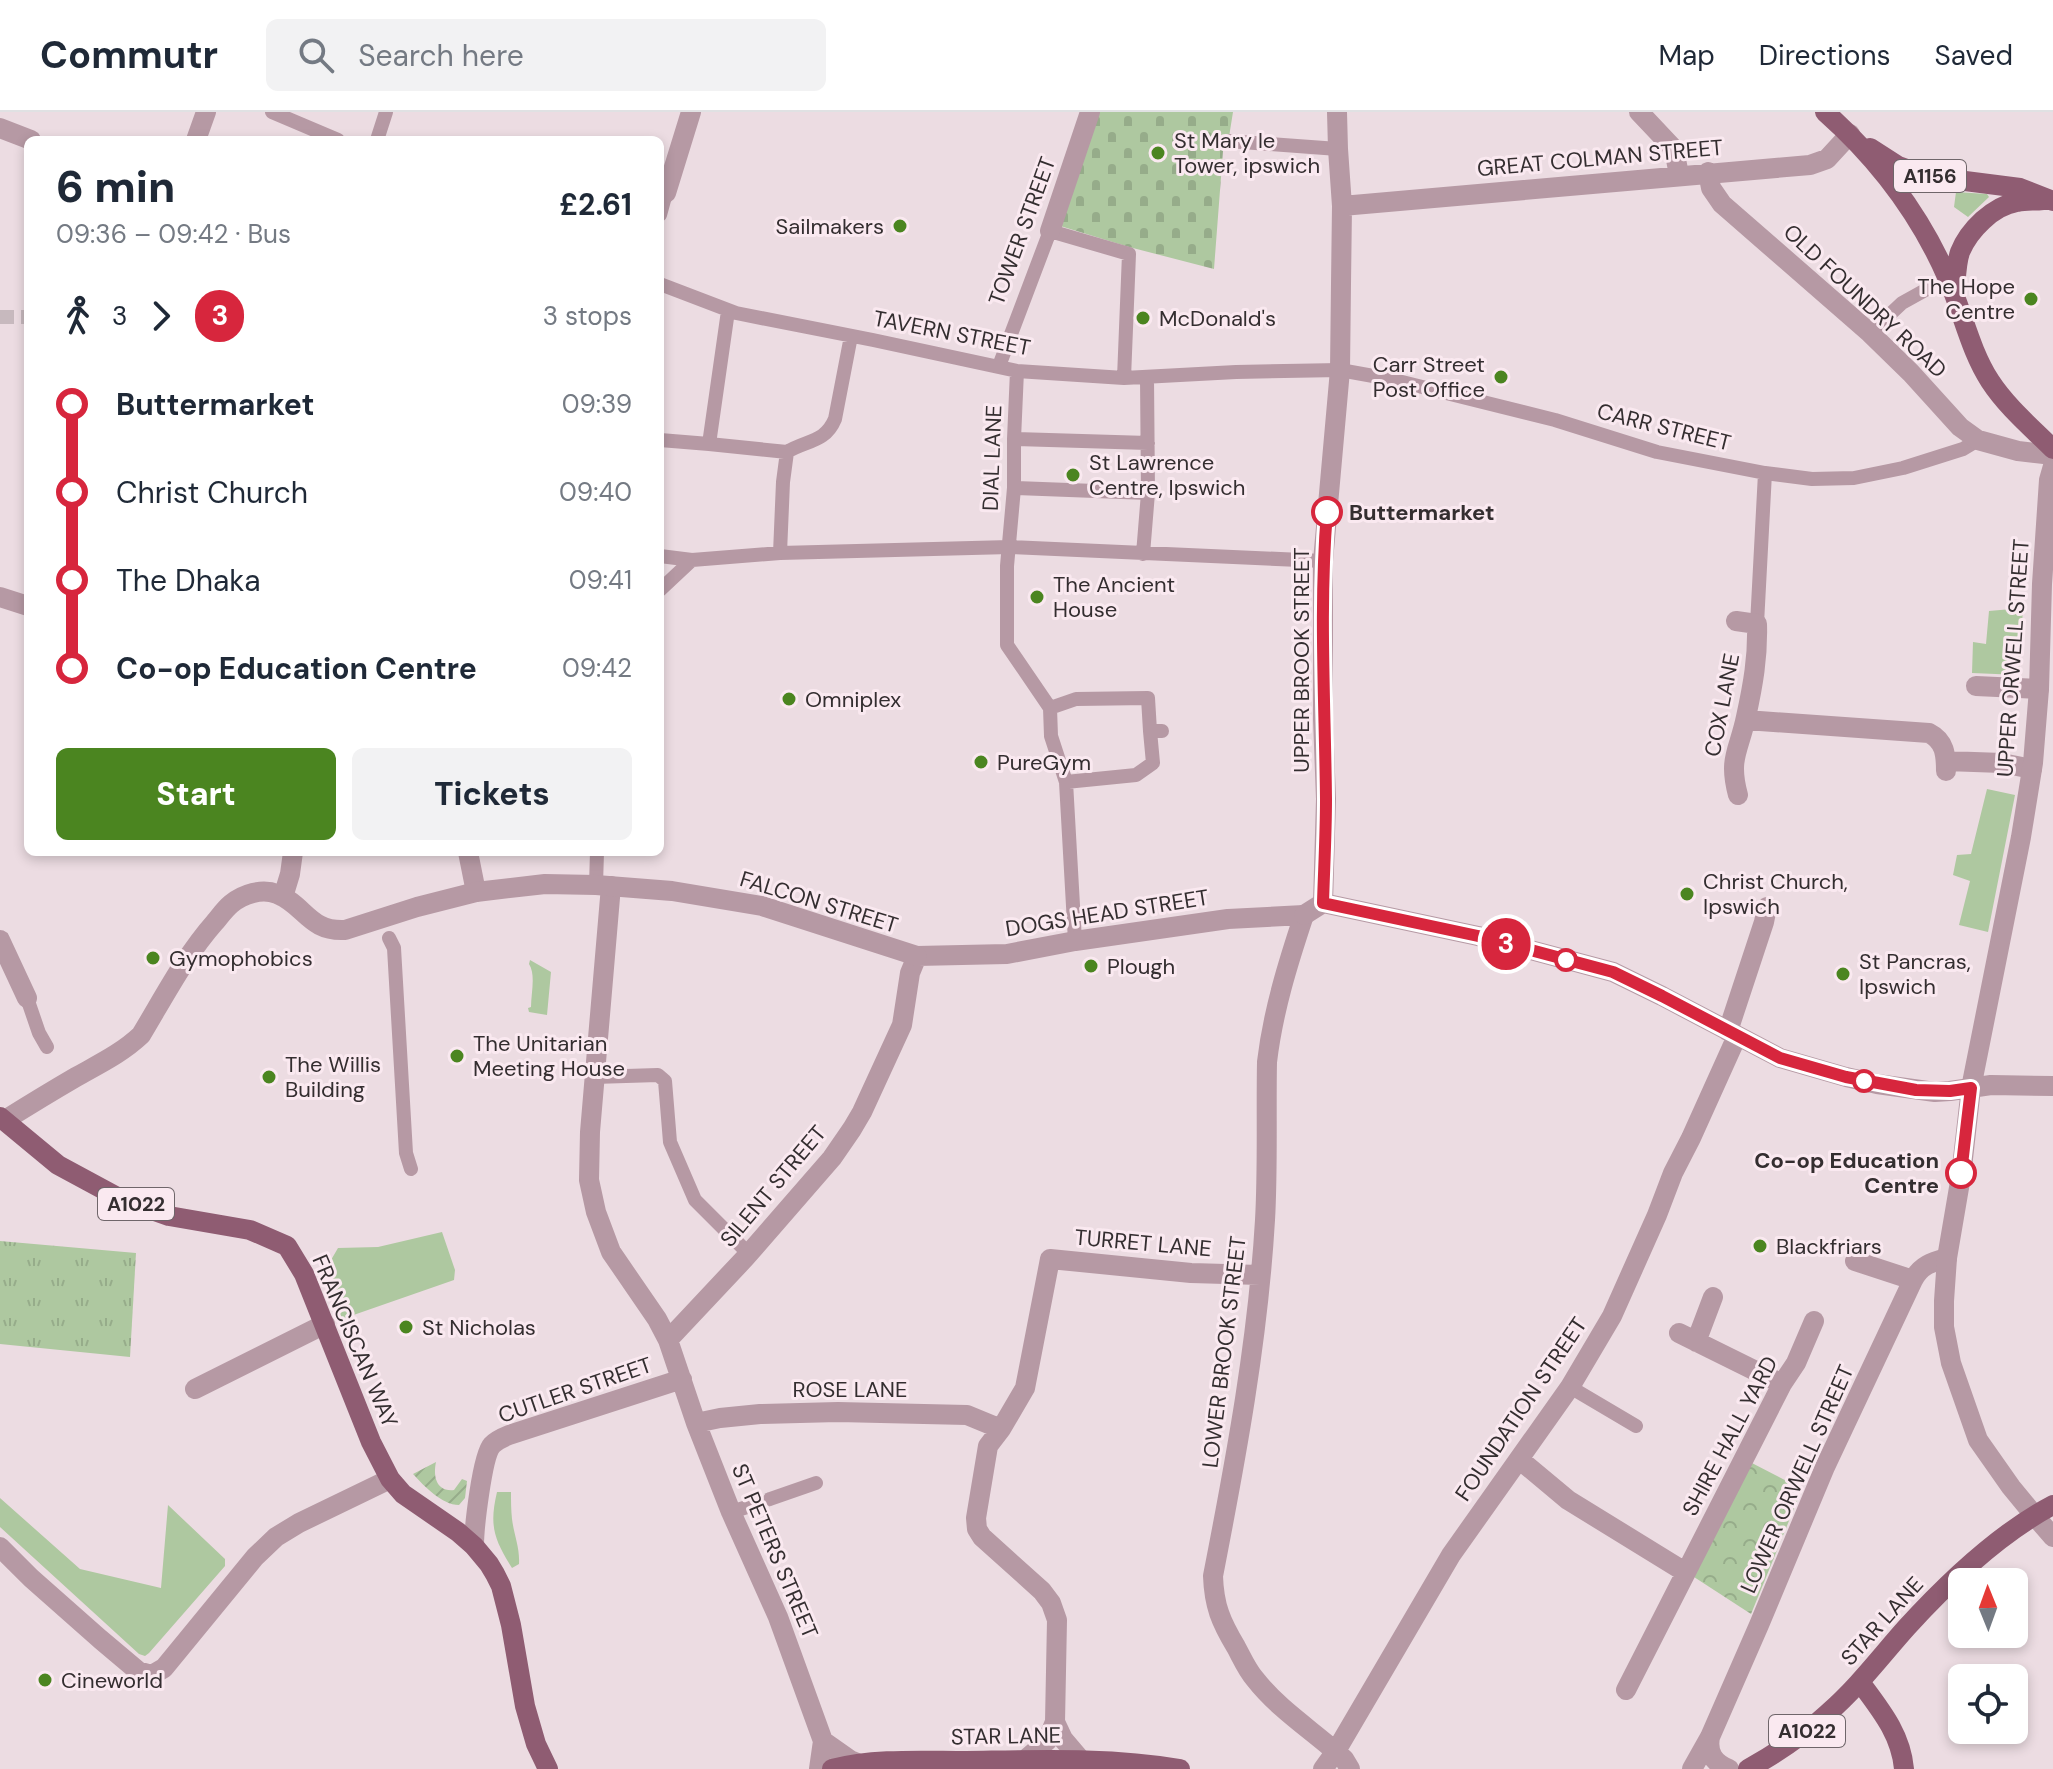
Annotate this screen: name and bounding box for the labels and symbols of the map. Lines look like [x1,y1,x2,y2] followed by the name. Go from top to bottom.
[1174,126,1320,180] place label: St Mary le Tower, ipswich
[1476,133,1724,183] street label: GREAT COLMAN STREET
[1149,144,1167,162] marker: St Mary le Tower, ipswich
[982,153,1062,309] street label: TOWER STREET
[1894,160,1966,192] road number: A1156
[776,212,884,241] place label: Sailmakers
[891,217,909,235] marker: Sailmakers
[1777,218,1953,384] street label: OLD FOUNDRY ROAD
[1917,272,2015,326] place label: The Hope Centre
[2022,290,2040,308] marker: The Hope Centre
[871,304,1033,362] street label: TAVERN STREET
[1159,304,1276,333] place label: McDonald's
[1134,309,1152,327] marker: McDonald's
[1373,350,1485,404] place label: Carr Street Post Office
[1492,368,1510,386] marker: Carr Street Post Office
[1594,396,1734,458] street label: CARR STREET
[976,404,1008,512] street label: DIAL LANE
[1089,448,1245,502] place label: St Lawrence Centre, Ipswich
[1064,466,1082,484] marker: St Lawrence Centre, Ipswich
[1312,497,1342,527] marker: Buttermarket
[1349,498,1495,527] place label: Buttermarket
[1990,538,2036,778] street label: UPPER ORWELL STREET
[1287,547,1316,773] street label: UPPER BROOK STREET
[1053,570,1175,624] place label: The Ancient House
[1028,588,1046,606] marker: The Ancient House
[1698,651,1746,759] street label: COX LANE
[805,685,901,714] place label: Omniplex
[780,690,798,708] marker: Omniplex
[997,748,1091,777] place label: PureGym
[972,753,990,771] marker: PureGym
[736,864,902,940] street label: FALCON STREET
[1703,867,1848,921] place label: Christ Church, Ipswich
[1003,883,1211,943] street label: DOGS HEAD STREET
[1678,885,1696,903] marker: Christ Church, Ipswich
[1480,918,1532,970] line badge: 3
[169,944,313,973] place label: Gymophobics
[1859,947,1971,1001] place label: St Pancras, Ipswich
[144,949,162,967] marker: Gymophobics
[1555,949,1577,971] unlabelled marker
[1107,952,1175,981] place label: Plough
[1082,957,1100,975] marker: Plough
[1834,965,1852,983] marker: St Pancras, Ipswich
[473,1029,625,1083] place label: The Unitarian Meeting House
[448,1047,466,1065] marker: The Unitarian Meeting House
[285,1050,381,1104] place label: The Willis Building
[260,1068,278,1086] marker: The Willis Building
[1853,1070,1875,1092] unlabelled marker
[714,1119,832,1253] street label: SILENT STREET
[1754,1146,1939,1200] place label: Co-op Education Centre
[1946,1158,1976,1188] marker: Co-op Education Centre
[98,1188,174,1220] road number: A1022
[1073,1223,1213,1263] street label: TURRET LANE
[1776,1232,1882,1261] place label: Blackfriars
[1195,1234,1253,1470] street label: LOWER BROOK STREET
[1751,1237,1769,1255] marker: Blackfriars
[306,1250,405,1432] street label: FRANCISCAN WAY
[1449,1311,1593,1507] street label: FOUNDATION STREET
[422,1313,536,1342] place label: St Nicholas
[397,1318,415,1336] marker: St Nicholas
[494,1350,656,1430] street label: CUTLER STREET
[1676,1351,1784,1521] street label: SHIRE HALL YARD
[1734,1360,1860,1598] street label: LOWER ORWELL STREET
[793,1375,907,1404] street label: ROSE LANE
[725,1459,825,1643] street label: ST PETERS STREET
[1948,1568,2028,1648] north arrow
[1834,1570,1930,1672] street label: STAR LANE
[61,1666,163,1695] place label: Cineworld
[36,1671,54,1689] marker: Cineworld
[1769,1715,1845,1747] road number: A1022
[951,1721,1061,1751] street label: STAR LANE

